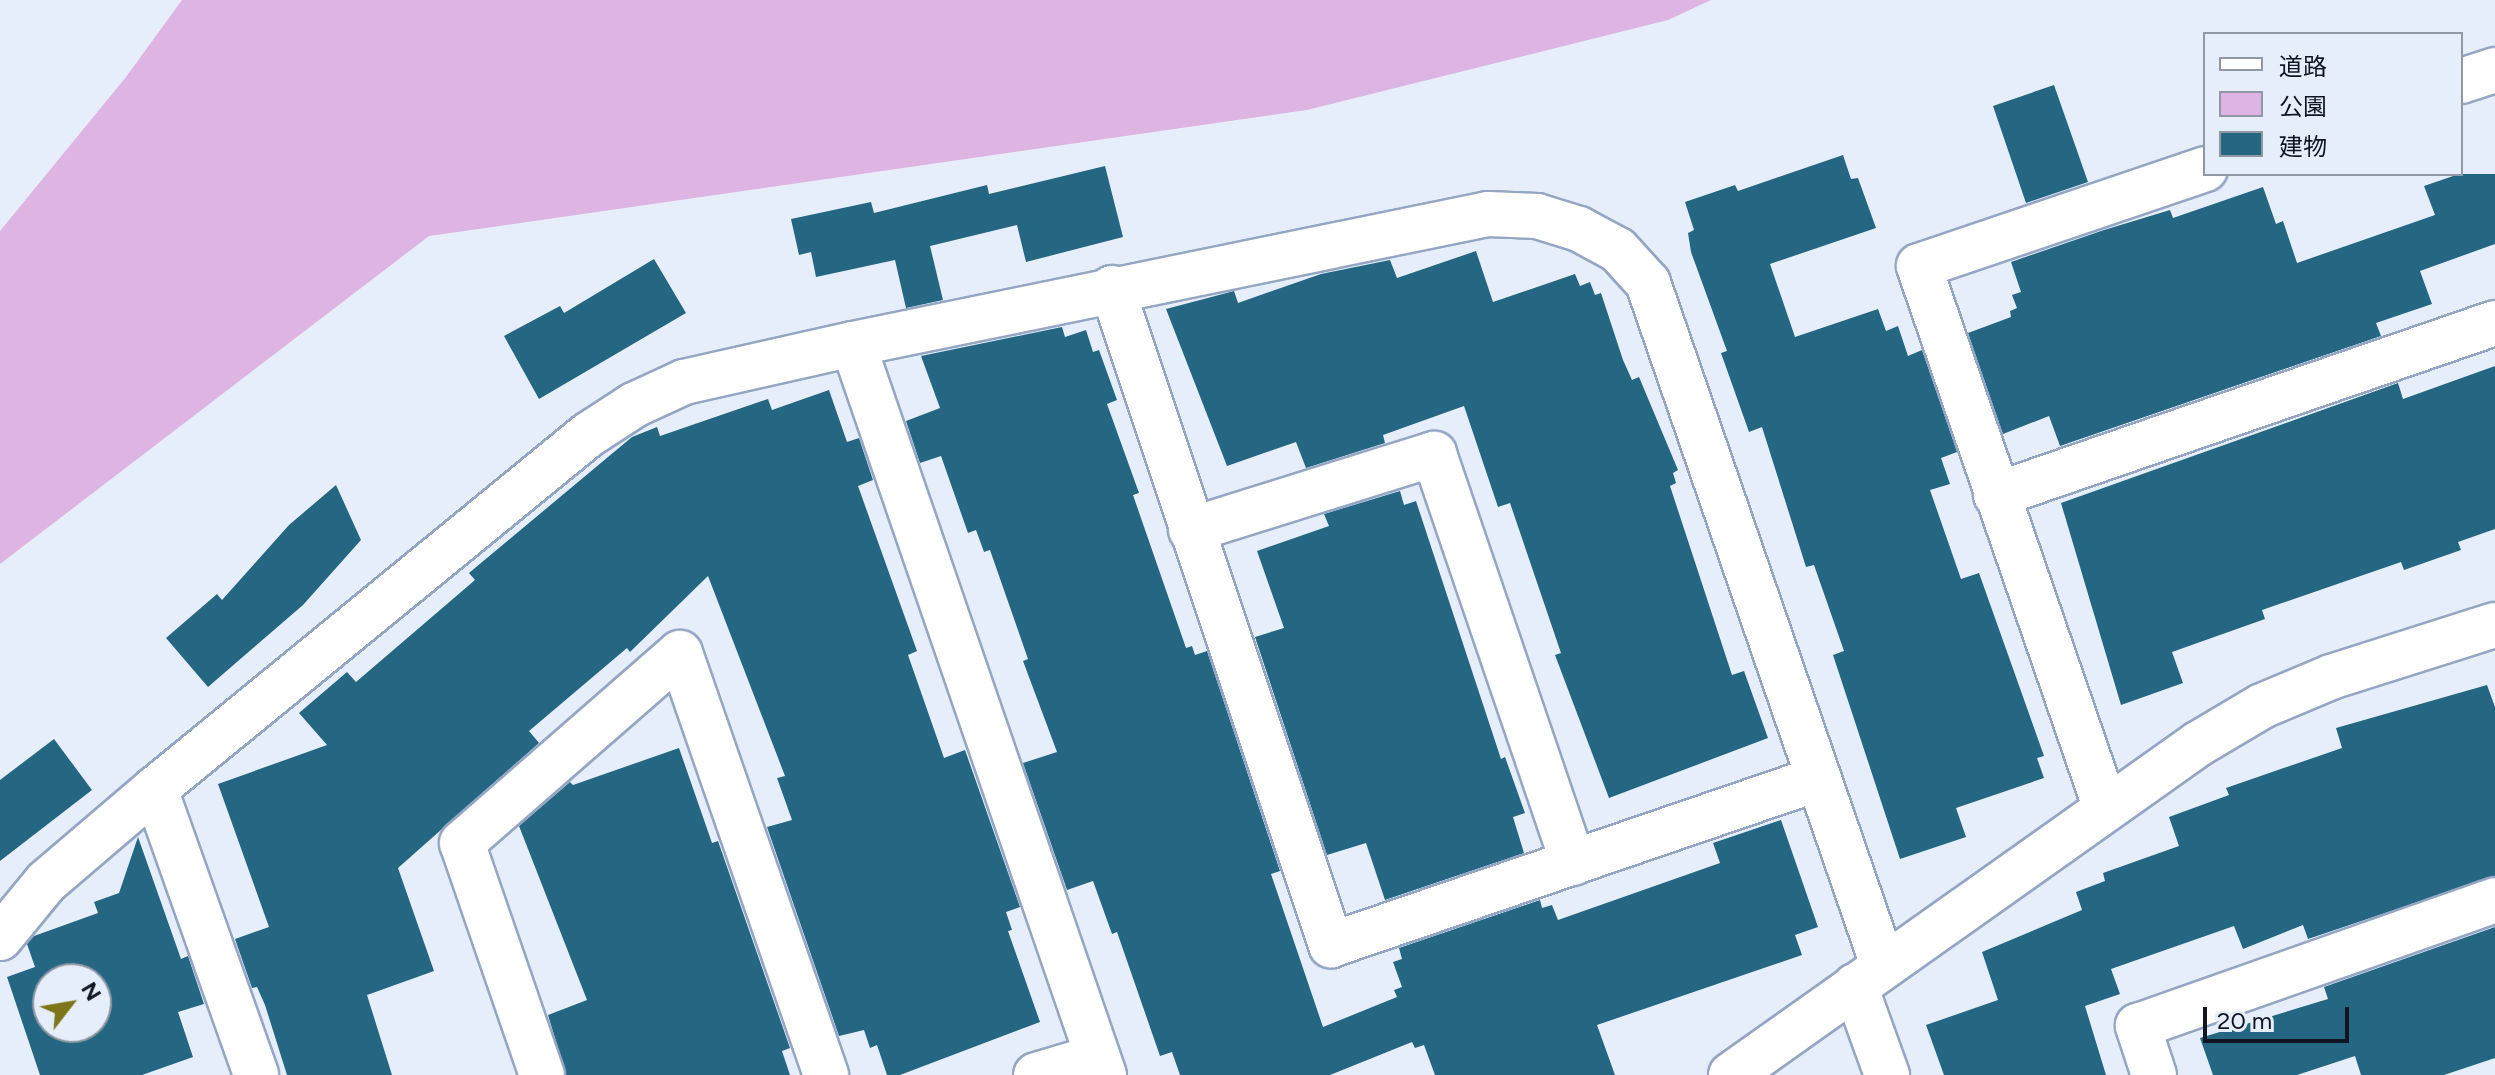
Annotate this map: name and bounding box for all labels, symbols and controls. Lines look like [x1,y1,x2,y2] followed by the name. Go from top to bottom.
[2203,32,2463,176] legend
[2279,52,2327,81] text: 道路
[2279,92,2327,121] text: 公園
[2279,132,2327,161] text: 建物
[32,963,112,1043] north arrow
[75,977,107,1006] text: N
[2207,991,2353,1041] scale bar
[2217,1006,2272,1035] text: 20 m

